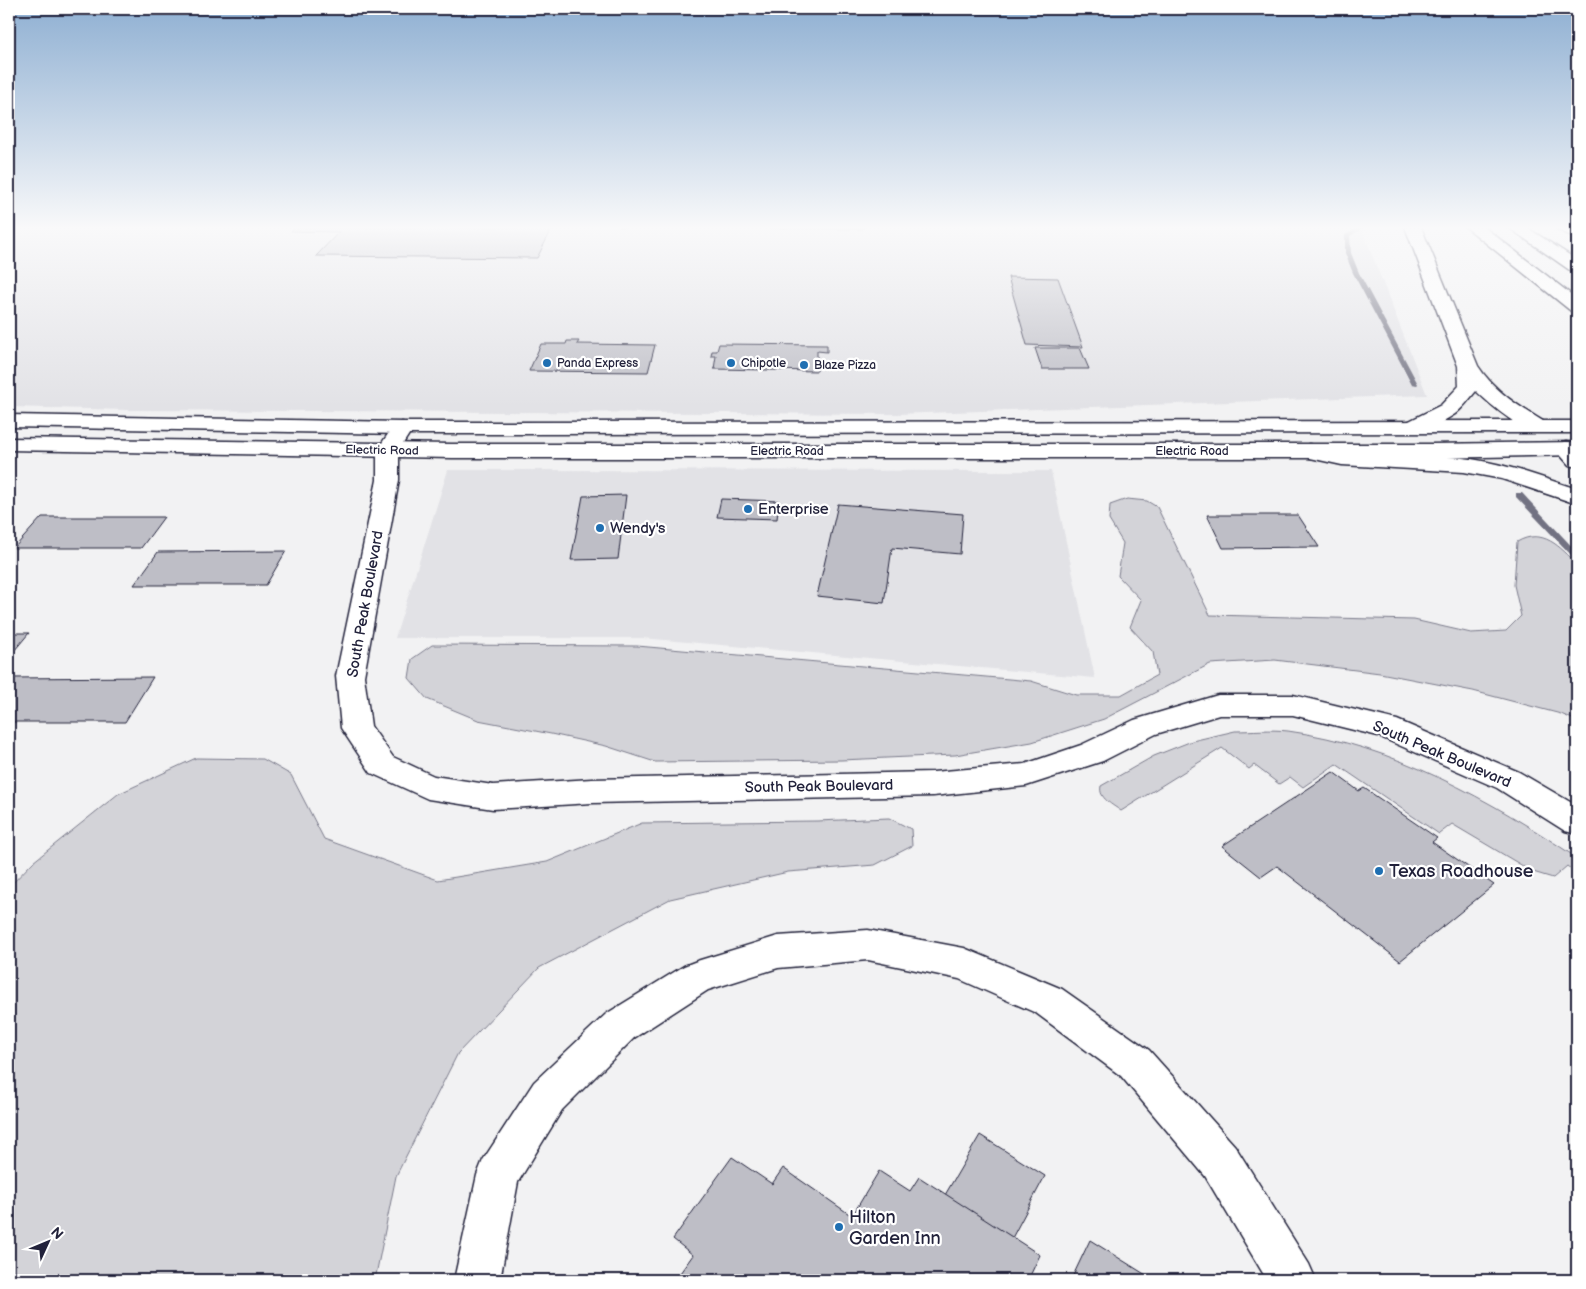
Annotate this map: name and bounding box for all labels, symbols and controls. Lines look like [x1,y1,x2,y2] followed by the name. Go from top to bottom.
[557,356,638,371] place label: Panda Express
[741,356,786,371] place label: Chipotle
[541,357,553,369] marker: Panda Express
[725,357,737,369] marker: Chipotle
[814,358,876,373] place label: Blaze Pizza
[798,359,810,371] marker: Blaze Pizza
[345,442,419,459] street label: Electric Road
[750,444,824,459] street label: Electric Road
[1155,444,1229,459] street label: Electric Road
[758,500,829,519] place label: Enterprise
[742,503,754,515] marker: Enterprise
[610,519,666,538] place label: Wendy's
[594,522,606,534] marker: Wendy's
[343,529,388,679] street label: South Peak Boulevard
[1370,717,1514,792] street label: South Peak Boulevard
[745,776,893,797] street label: South Peak Boulevard
[1389,861,1534,882] place label: Texas Roadhouse
[1373,865,1385,877] marker: Texas Roadhouse
[849,1207,941,1249] place label: Hilton Garden Inn
[22,1216,72,1266] north arrow
[833,1221,845,1233] marker: Hilton Garden Inn
[47,1224,67,1243] text: N

